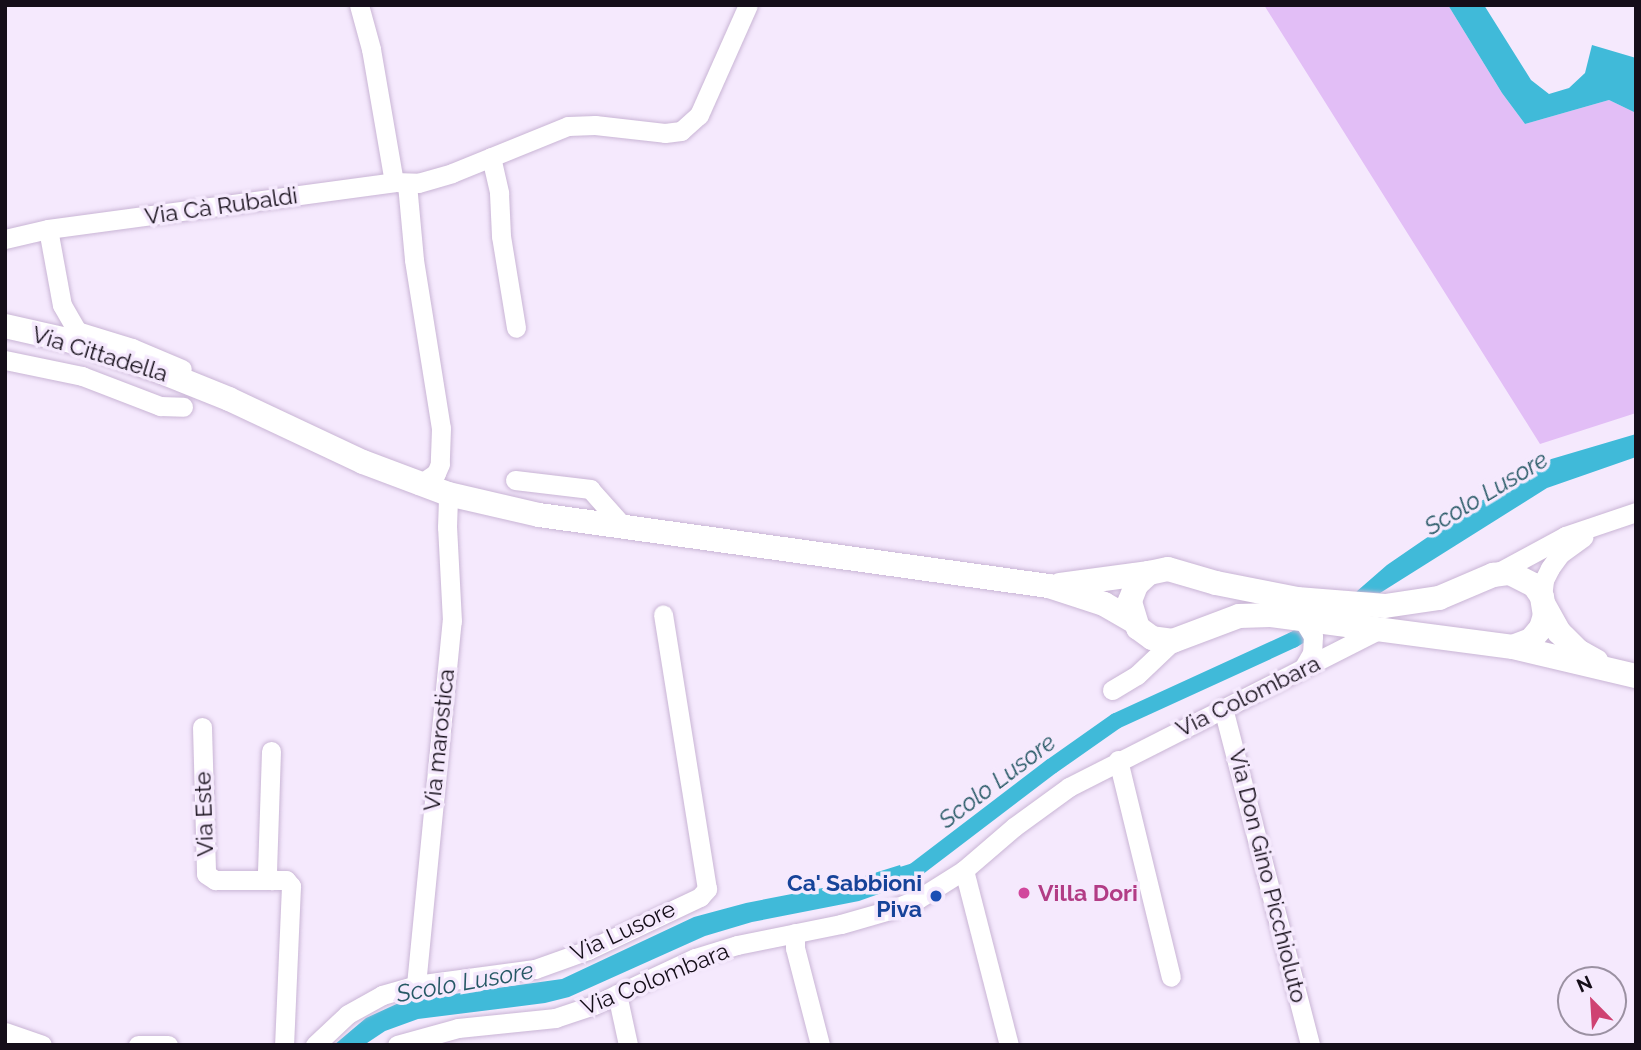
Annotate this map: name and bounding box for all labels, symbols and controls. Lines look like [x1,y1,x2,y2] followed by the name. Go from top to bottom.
[143,182,299,230] street label: Via Cà Rubaldi
[29,320,171,388] street label: Via Cittadella
[1419,445,1553,541] water label: Scolo Lusore
[1171,649,1325,743] street label: Via Colombara
[418,667,460,813] street label: Via marostica
[933,728,1061,834] water label: Scolo Lusore
[1223,746,1313,1006] street label: Via Don Gino Picchioluto
[189,771,219,857] street label: Via Este
[787,869,922,923] place label: Ca' Sabbioni Piva
[1038,879,1138,907] place label: Villa Dori
[1016,885,1032,901] marker: Villa Dori
[928,888,944,904] marker: Ca' Sabbioni Piva
[566,895,680,967] street label: Via Lusore
[577,937,733,1021] street label: Via Colombara
[394,956,536,1008] water label: Scolo Lusore
[1557,966,1627,1036] north arrow
[1573,971,1595,997] text: N

